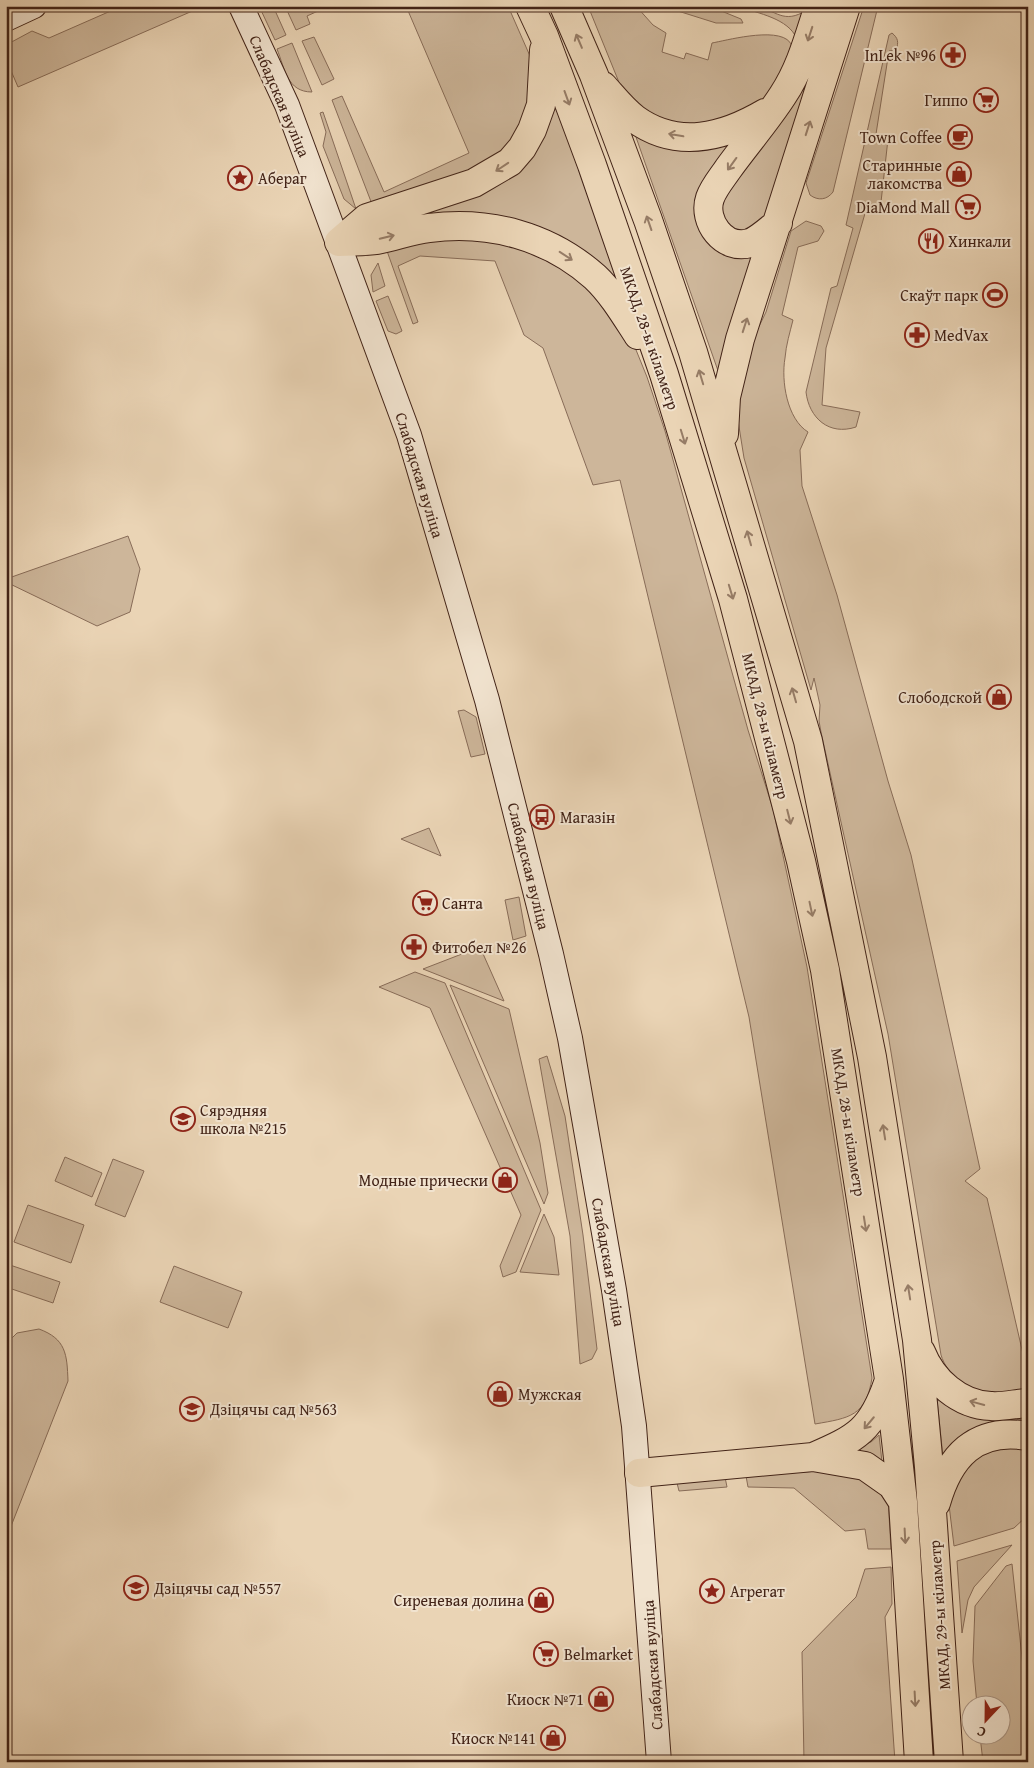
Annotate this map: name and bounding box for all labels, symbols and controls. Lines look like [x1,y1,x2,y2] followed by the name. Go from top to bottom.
[804,25,814,41] one-way arrow
[243,31,317,161] street label: Слабадская вуліца
[573,34,583,49] one-way arrow
[940,42,966,68] pharmacy icon: InLek №96
[865,43,936,67] place label: InLek №96
[973,87,999,113] supermarket icon: Гиппо
[925,88,968,112] place label: Гиппо
[563,90,572,106] one-way arrow
[804,121,813,136] one-way arrow
[947,124,973,150] cafe icon: Town Coffee
[860,125,942,149] place label: Town Coffee
[668,129,684,139] one-way arrow
[863,153,942,195] place label: Старинные лакомства
[727,157,737,171] one-way arrow
[946,161,972,187] shop icon: Старинные лакомства
[495,162,509,172] one-way arrow
[227,165,253,191] place icon: Абераг
[258,166,307,190] place label: Абераг
[955,194,981,220] supermarket icon: DiaMond Mall
[856,195,951,219] place label: DiaMond Mall
[644,216,653,232] one-way arrow
[918,228,944,254] restaurant icon: Хинкали
[948,229,1012,253] place label: Хинкали
[379,232,395,241] one-way arrow
[558,251,572,261] one-way arrow
[614,263,686,413] street label: МКАД, 28-ы кіламетр
[982,282,1008,308] sports icon: Скаўт парк
[900,283,979,307] place label: Скаўт парк
[741,317,750,333] one-way arrow
[904,322,930,348] pharmacy icon: MedVax
[934,323,989,347] place label: MedVax
[696,370,706,386] one-way arrow
[389,409,451,541] street label: Слабадская вуліца
[679,429,689,445] one-way arrow
[744,531,754,547] one-way arrow
[726,584,736,600] one-way arrow
[736,650,796,802] street label: МКАД, 28-ы кіламетр
[986,684,1012,710] shop icon: Слободской
[898,685,982,709] place label: Слободской
[789,687,799,703] one-way arrow
[502,800,556,932] street label: Слабадская вуліца
[529,804,555,830] bus stop icon: Магазін
[560,805,615,829] place label: Магазін
[785,809,795,825] one-way arrow
[412,890,438,916] supermarket icon: Санта
[442,891,483,915] place label: Санта
[807,900,816,916] one-way arrow
[401,934,427,960] pharmacy icon: Фитобел №26
[432,935,527,959] place label: Фитобел №26
[825,1046,873,1198] street label: МКАД, 28-ы кіламетр
[200,1098,287,1140] place label: Сярэдняя школа №215
[170,1106,196,1132] school or university icon: Сярэдняя школа №215
[878,1124,888,1140] one-way arrow
[492,1167,518,1193] shop icon: Модные прически
[359,1168,488,1192] place label: Модные прически
[586,1196,632,1329] street label: Слабадская вуліца
[861,1216,871,1232] one-way arrow
[904,1284,914,1300] one-way arrow
[487,1381,513,1407] shop icon: Мужская
[518,1382,582,1406] place label: Мужская
[179,1396,205,1422] school or university icon: Дзіцячы сад №563
[209,1397,337,1421] place label: Дзіцячы сад №563
[970,1398,986,1407] one-way arrow
[864,1416,875,1429] one-way arrow
[901,1528,910,1544] one-way arrow
[922,1539,956,1691] street label: МКАД, 29-ы кіламетр
[123,1575,149,1601] school or university icon: Дзіцячы сад №557
[153,1576,282,1600] place label: Дзіцячы сад №557
[699,1578,725,1604] place icon: Агрегат
[730,1579,785,1603] place label: Агрегат
[528,1587,554,1613] shop icon: Сиреневая долина
[394,1588,524,1612] place label: Сиреневая долина
[635,1599,669,1731] street label: Слабадская вуліца
[533,1641,559,1667] supermarket icon: Belmarket
[564,1642,634,1666] place label: Belmarket
[588,1686,614,1712] shop icon: Киоск №71
[507,1687,584,1711] place label: Киоск №71
[911,1690,920,1706] one-way arrow
[962,1696,1012,1746] north arrow
[974,1721,989,1743] text: С
[540,1725,566,1751] shop icon: Киоск №141
[451,1726,536,1750] place label: Киоск №141

